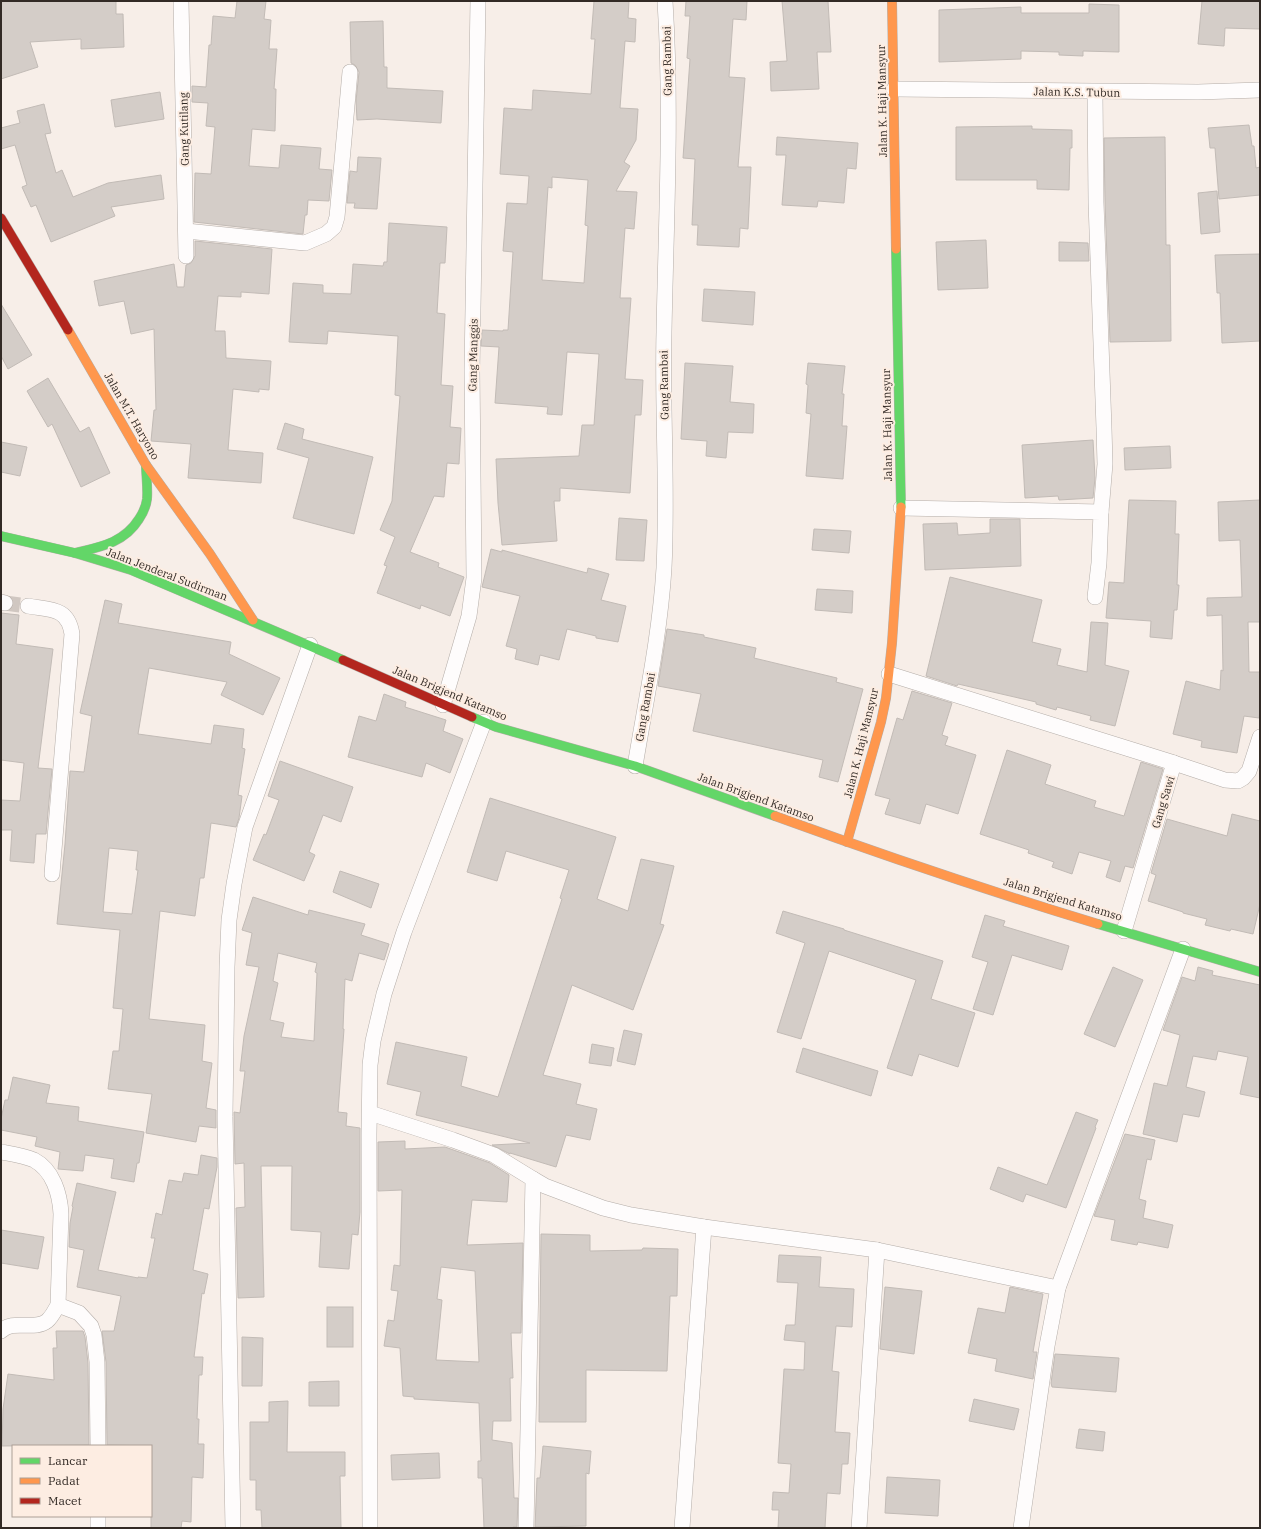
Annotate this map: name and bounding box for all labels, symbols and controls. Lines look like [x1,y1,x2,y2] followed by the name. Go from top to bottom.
[659,26,675,96] street label: Gang Rambai
[874,44,890,158] street label: Jalan K. Haji Mansyur
[1033,84,1121,100] street label: Jalan K.S. Tubun
[176,92,192,166] street label: Gang Kutilang
[465,318,481,392] street label: Gang Manggis
[656,350,672,420] street label: Gang Rambai
[879,368,895,482] street label: Jalan K. Haji Mansyur
[101,370,163,462] street label: Jalan M.T. Haryono
[104,544,230,604] street label: Jalan Jenderal Sudirman
[391,663,509,723] street label: Jalan Brigjend Katamso
[632,671,658,743] street label: Gang Rambai
[841,686,881,799] street label: Jalan K. Haji Mansyur
[696,769,816,825] street label: Jalan Brigjend Katamso
[1148,774,1178,830] street label: Gang Sawi
[1002,874,1124,924] street label: Jalan Brigjend Katamso
[12,1445,152,1517] legend
[48,1453,88,1468] text: Lancar
[48,1473,80,1488] text: Padat
[48,1493,82,1508] text: Macet

